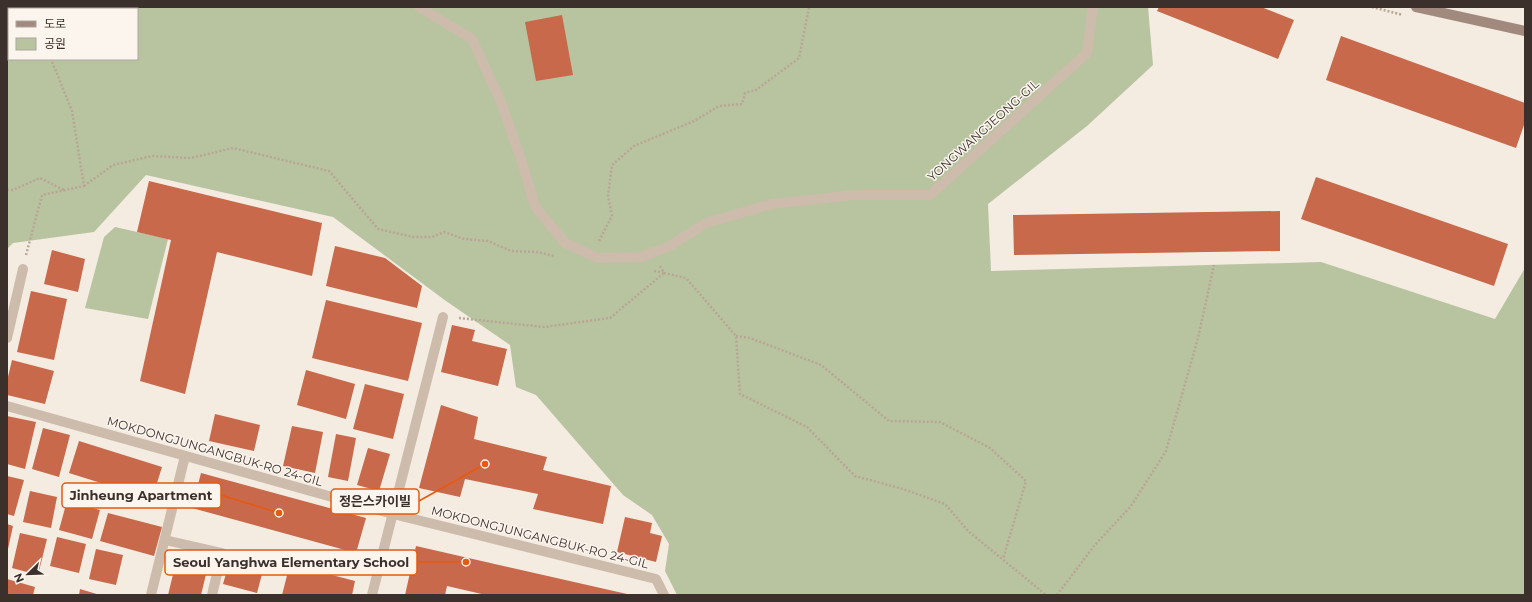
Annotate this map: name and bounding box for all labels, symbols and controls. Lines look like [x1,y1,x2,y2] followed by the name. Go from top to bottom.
[8,8,138,60] legend
[44,16,66,31] text: 도로
[44,36,66,51] text: 공원
[924,76,1042,184] street label: YONGWANGJEONG-GIL
[105,413,325,489] street label: MOKDONGJUNGANGBUK-RO 24-GIL
[62,483,221,508] callout: Jinheung Apartment
[69,487,213,503] text: Jinheung Apartment
[331,489,419,514] callout: 정은스카이빌
[339,493,411,509] text: 정은스카이빌
[430,503,650,571] street label: MOKDONGJUNGANGBUK-RO 24-GIL
[165,550,417,575] callout: Seoul Yanghwa Elementary School
[8,554,48,594] north arrow
[173,554,409,570] text: Seoul Yanghwa Elementary School
[11,571,27,585] text: N

